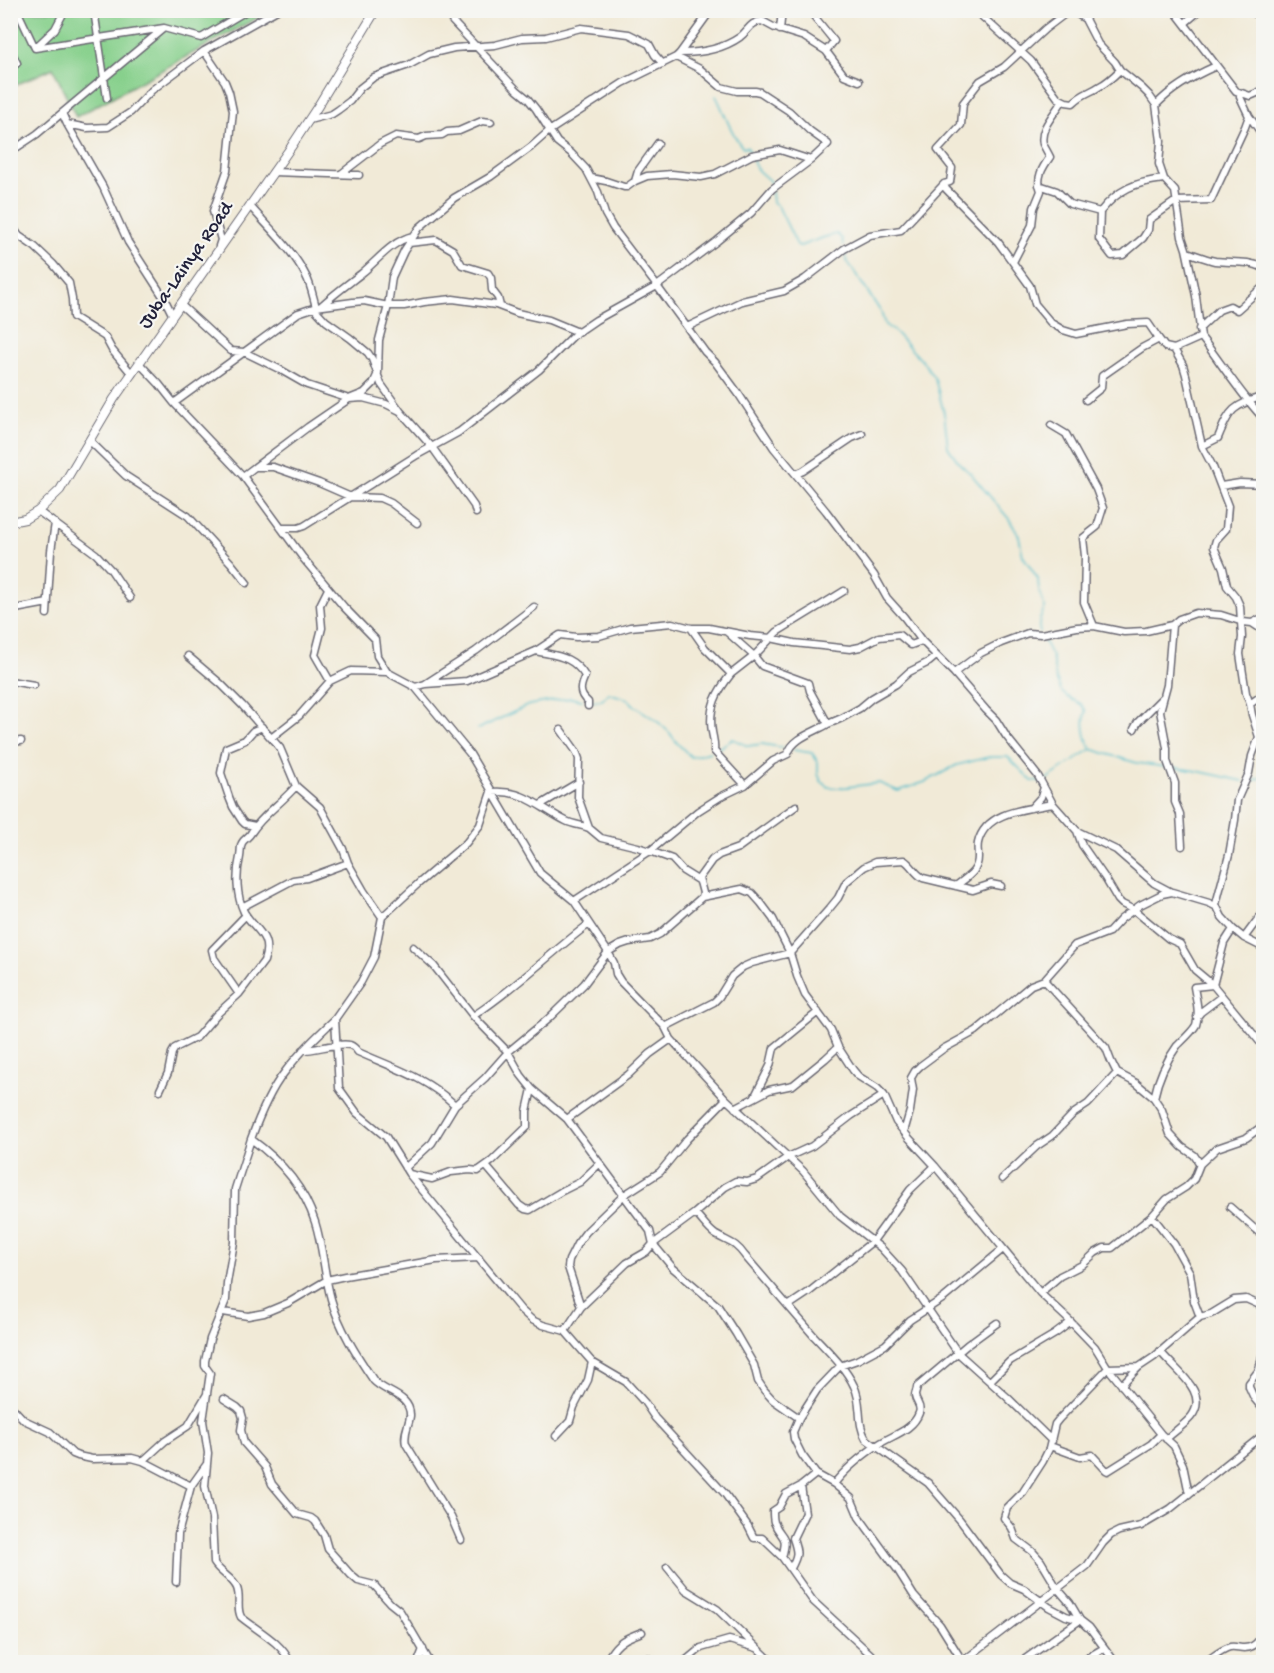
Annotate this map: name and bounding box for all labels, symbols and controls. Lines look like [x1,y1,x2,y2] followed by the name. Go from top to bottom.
[135,196,241,334] street label: Juba-Lainya Road

